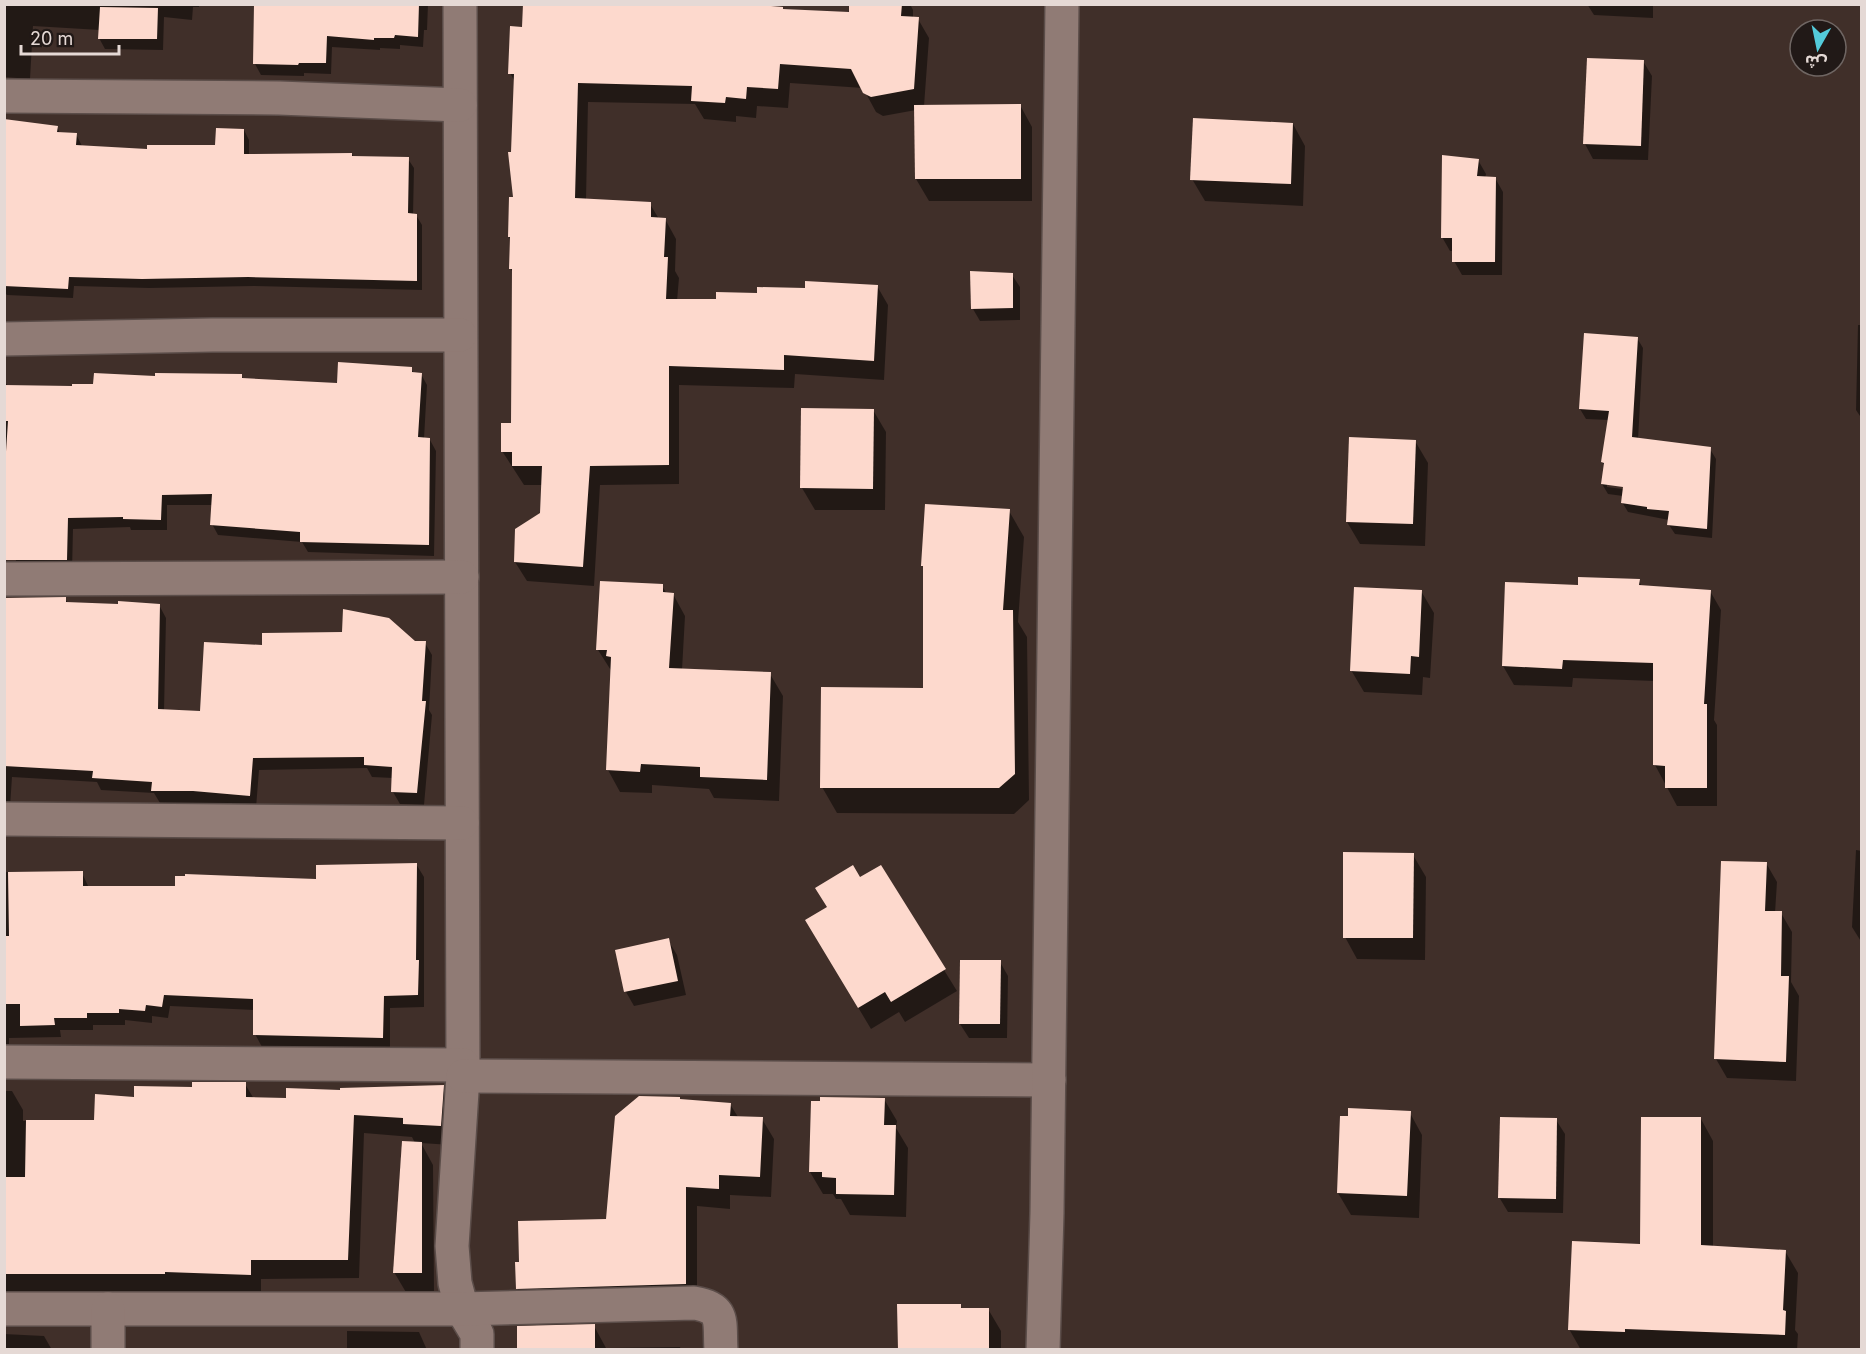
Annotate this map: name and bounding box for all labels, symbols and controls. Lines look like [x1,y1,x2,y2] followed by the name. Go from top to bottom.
[21,18,118,56] scale bar
[1788,18,1848,78] north arrow
[30,28,73,49] text: 20 m
[1803,51,1828,74] text: ش

